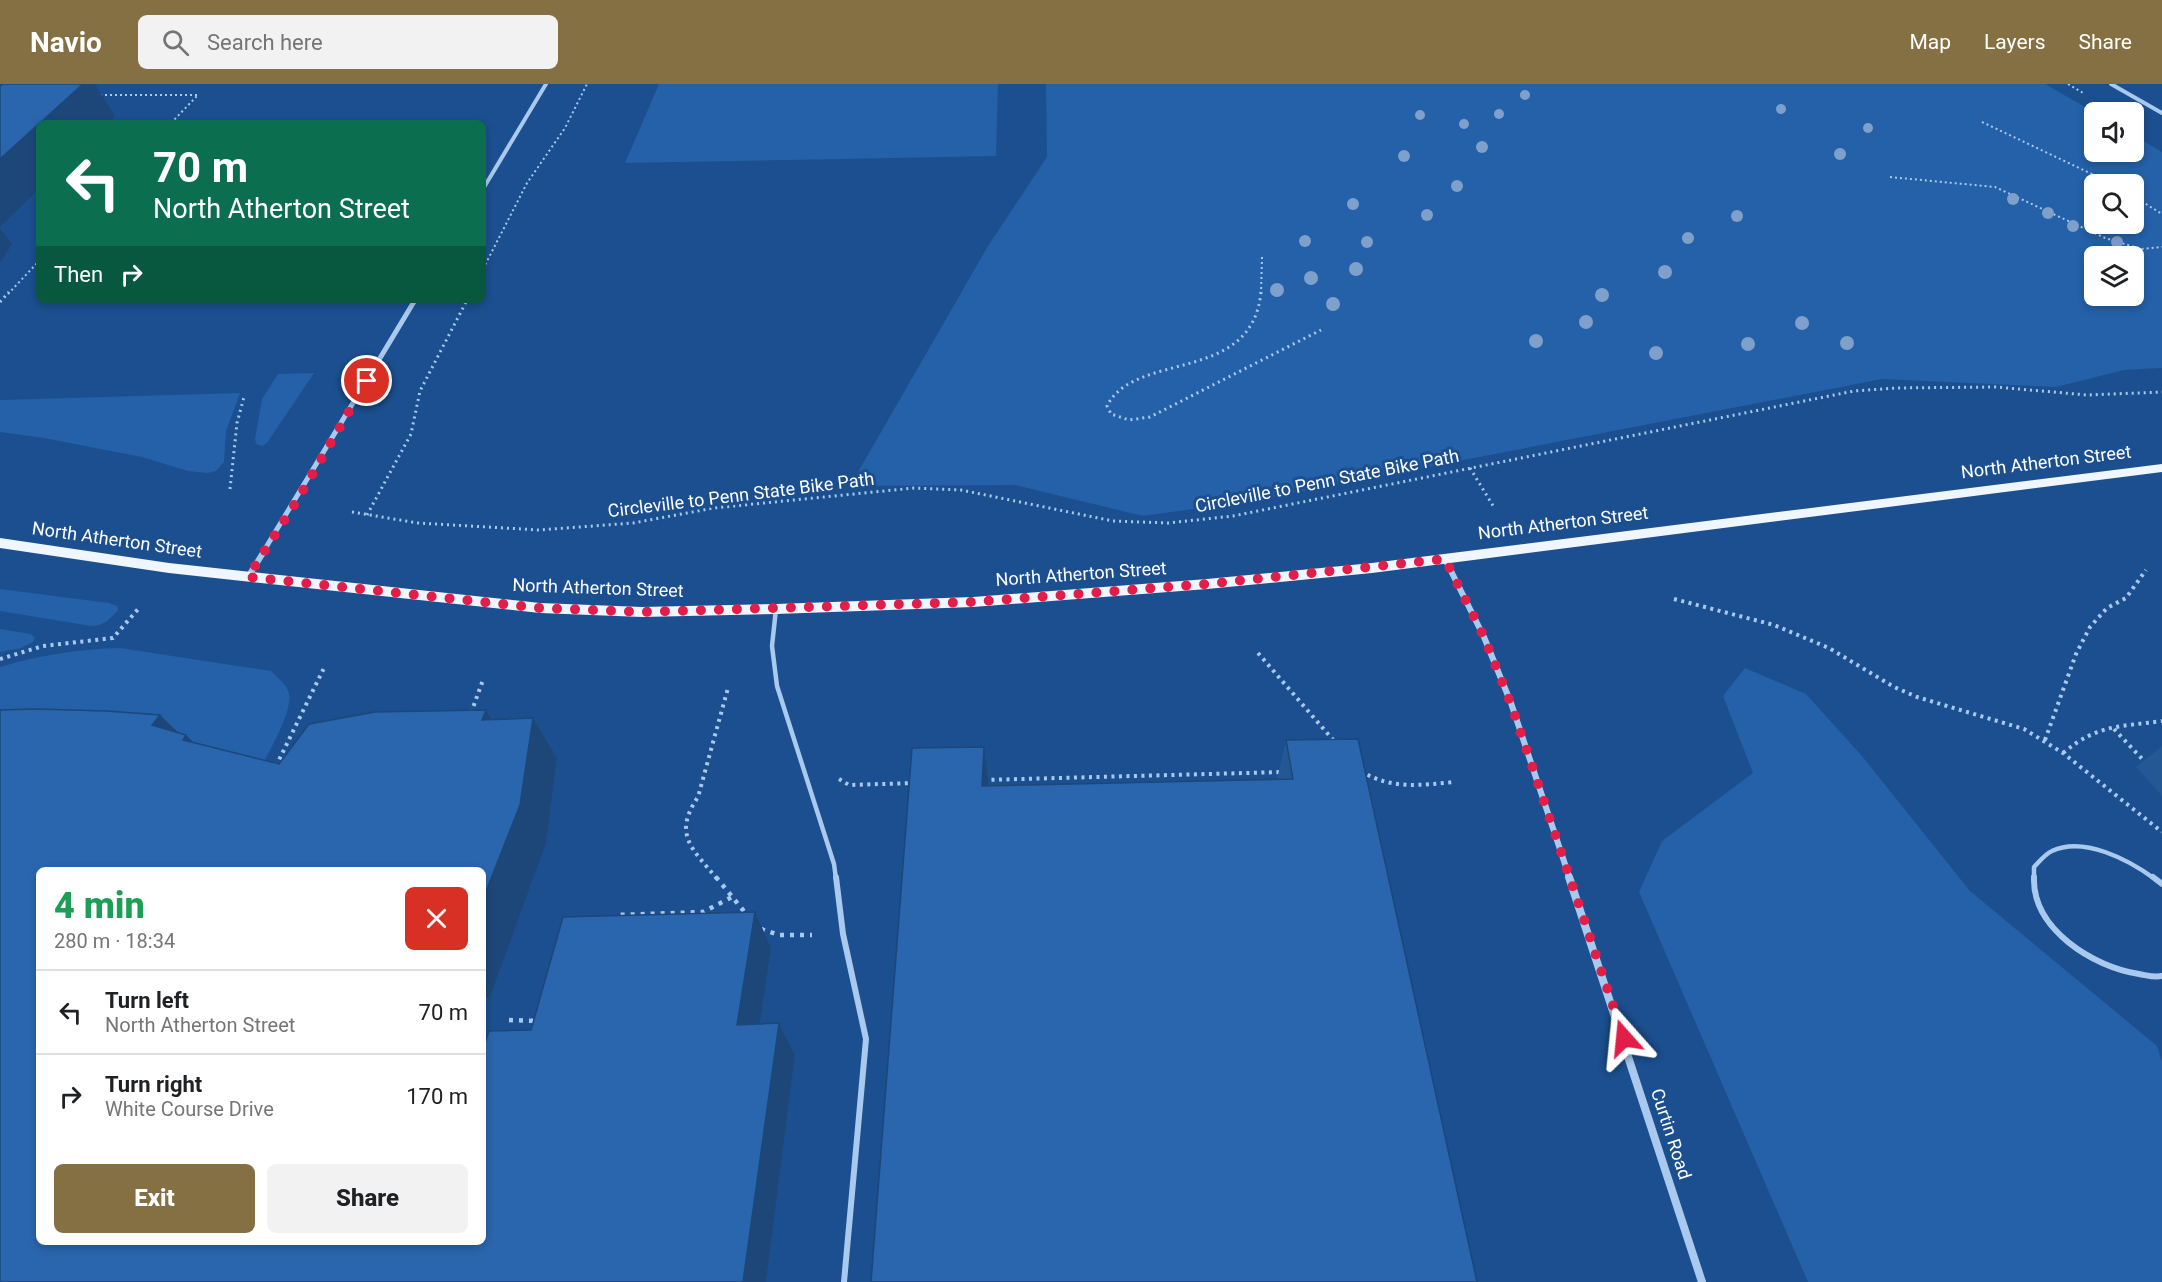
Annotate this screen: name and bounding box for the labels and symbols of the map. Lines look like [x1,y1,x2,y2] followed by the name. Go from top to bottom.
[341,355,392,406] pin
[1960,441,2132,482] street label: North Atherton Street
[1193,445,1461,516] street label: Circleville to Penn State Bike Path
[606,468,875,521] street label: Circleville to Penn State Bike Path
[1477,502,1649,543] street label: North Atherton Street
[31,517,203,562] street label: North Atherton Street
[995,557,1167,590] street label: North Atherton Street
[512,574,684,601] street label: North Atherton Street
[1592,1006,1656,1070] position arrow
[1647,1086,1696,1182] street label: Curtin Road

